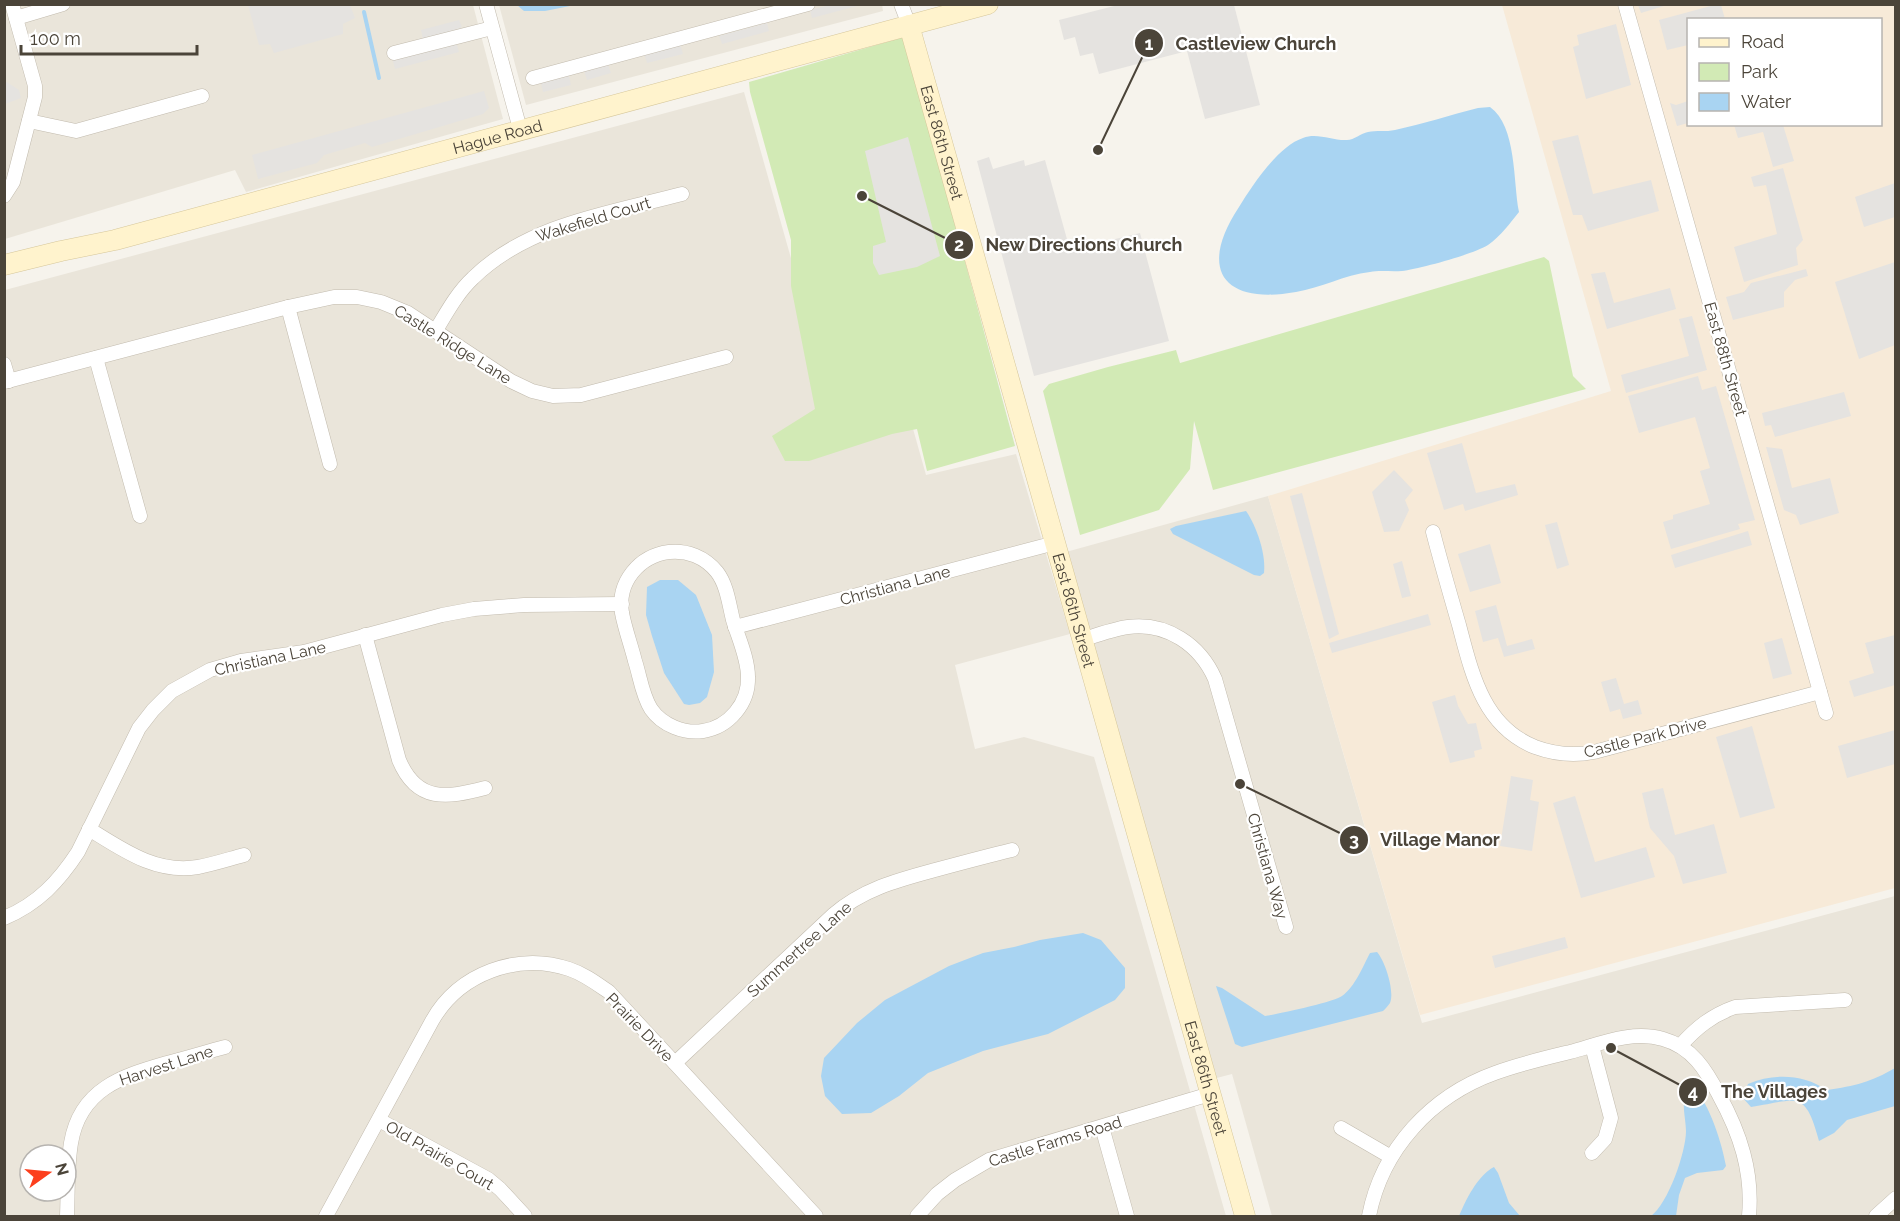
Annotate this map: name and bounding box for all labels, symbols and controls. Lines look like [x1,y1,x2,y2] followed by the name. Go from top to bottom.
[21,18,196,56] scale bar
[1687,18,1882,126] legend
[1134,25,1349,61] callout: Castleview Church
[30,28,81,49] text: 100 m
[1741,31,1784,52] text: Road
[1145,33,1154,54] text: 1
[1176,33,1336,54] text: Castleview Church
[1741,61,1778,82] text: Park
[916,83,967,203] street label: East 86th Street
[1741,91,1792,112] text: Water
[451,116,544,158] street label: Hague Road
[534,193,653,246] street label: Wakefield Court
[944,227,1195,263] callout: New Directions Church
[954,234,964,255] text: 2
[986,234,1182,255] text: New Directions Church
[1700,300,1751,419] street label: East 88th Street
[391,301,515,388] street label: Castle Ridge Lane
[1048,551,1099,670] street label: East 86th Street
[838,562,952,609] street label: Christiana Lane
[213,637,328,680] street label: Christiana Lane
[1582,713,1708,762] street label: Castle Park Drive
[1243,811,1292,922] street label: Christiana Way
[1339,822,1512,858] callout: Village Manor
[1349,829,1359,850] text: 3
[1380,829,1500,850] text: Village Manor
[743,897,855,1001] street label: Summertree Lane
[602,989,677,1066] street label: Prairie Drive
[1180,1019,1231,1138] street label: East 86th Street
[117,1041,216,1090] street label: Harvest Lane
[1678,1074,1839,1110] callout: The Villages
[1688,1081,1698,1102] text: 4
[1721,1081,1827,1102] text: The Villages
[986,1112,1124,1171] street label: Castle Farms Road
[382,1117,498,1194] street label: Old Prairie Court
[18,1143,78,1203] north arrow
[51,1161,73,1178] text: N

